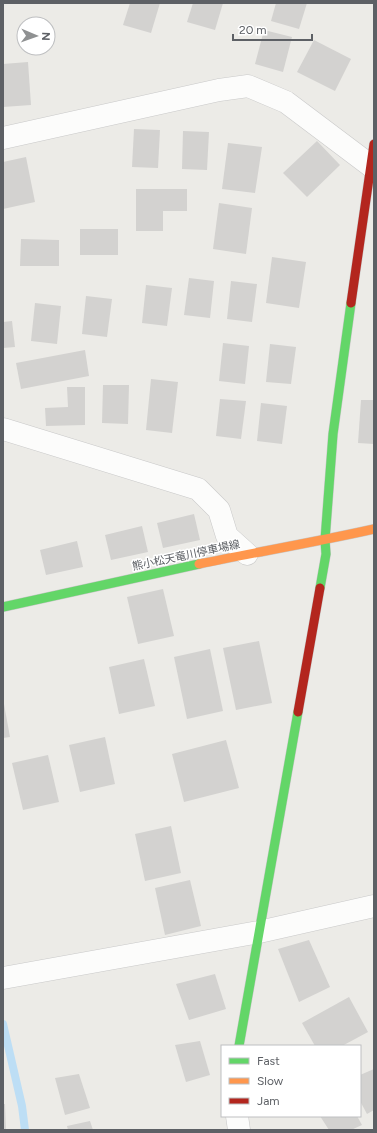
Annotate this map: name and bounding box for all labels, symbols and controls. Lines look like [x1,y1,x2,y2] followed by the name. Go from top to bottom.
[16,16,56,56] north arrow
[233,16,312,42] scale bar
[239,23,267,37] text: 20 m
[39,32,52,41] text: N
[131,538,241,573] street label: 熊小松天竜川停車場線
[221,1045,361,1117] legend
[257,1054,280,1068] text: Fast
[257,1074,284,1088] text: Slow
[257,1094,280,1108] text: Jam

